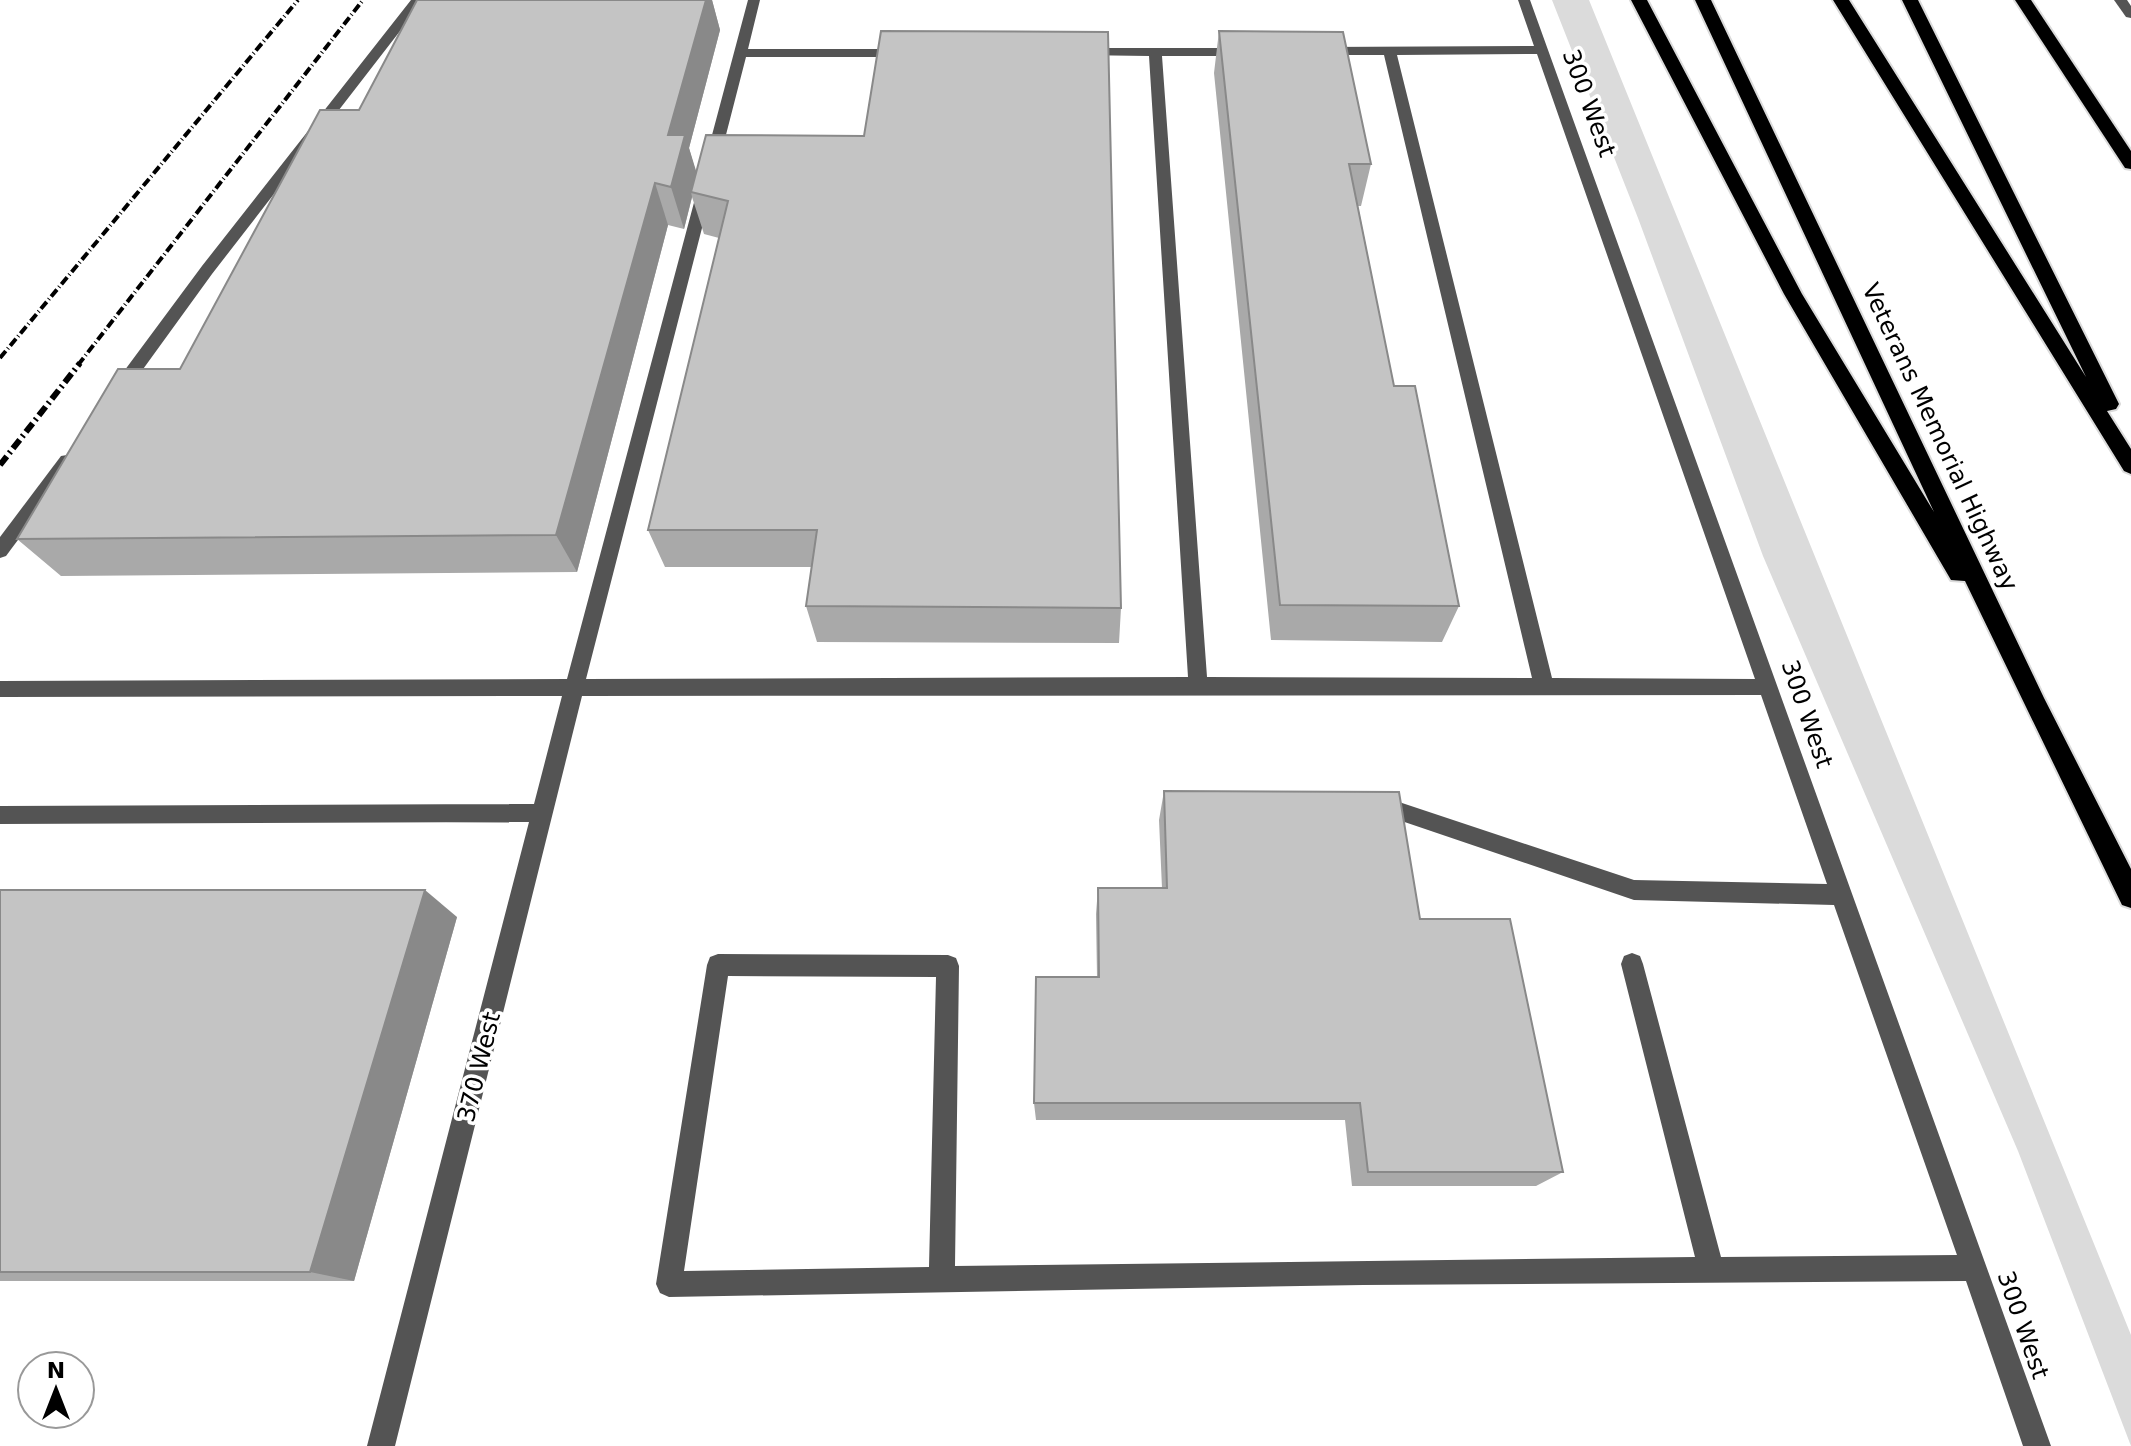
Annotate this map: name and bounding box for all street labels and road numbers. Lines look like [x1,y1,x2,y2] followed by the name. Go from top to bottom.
[1557,45,1621,161] street label: 300 West
[1856,279,2024,595] street label: Veterans Memorial Highway
[1775,656,1839,772] street label: 300 West
[452,1009,506,1125] street label: 370 West
[1991,1267,2055,1383] street label: 300 West

